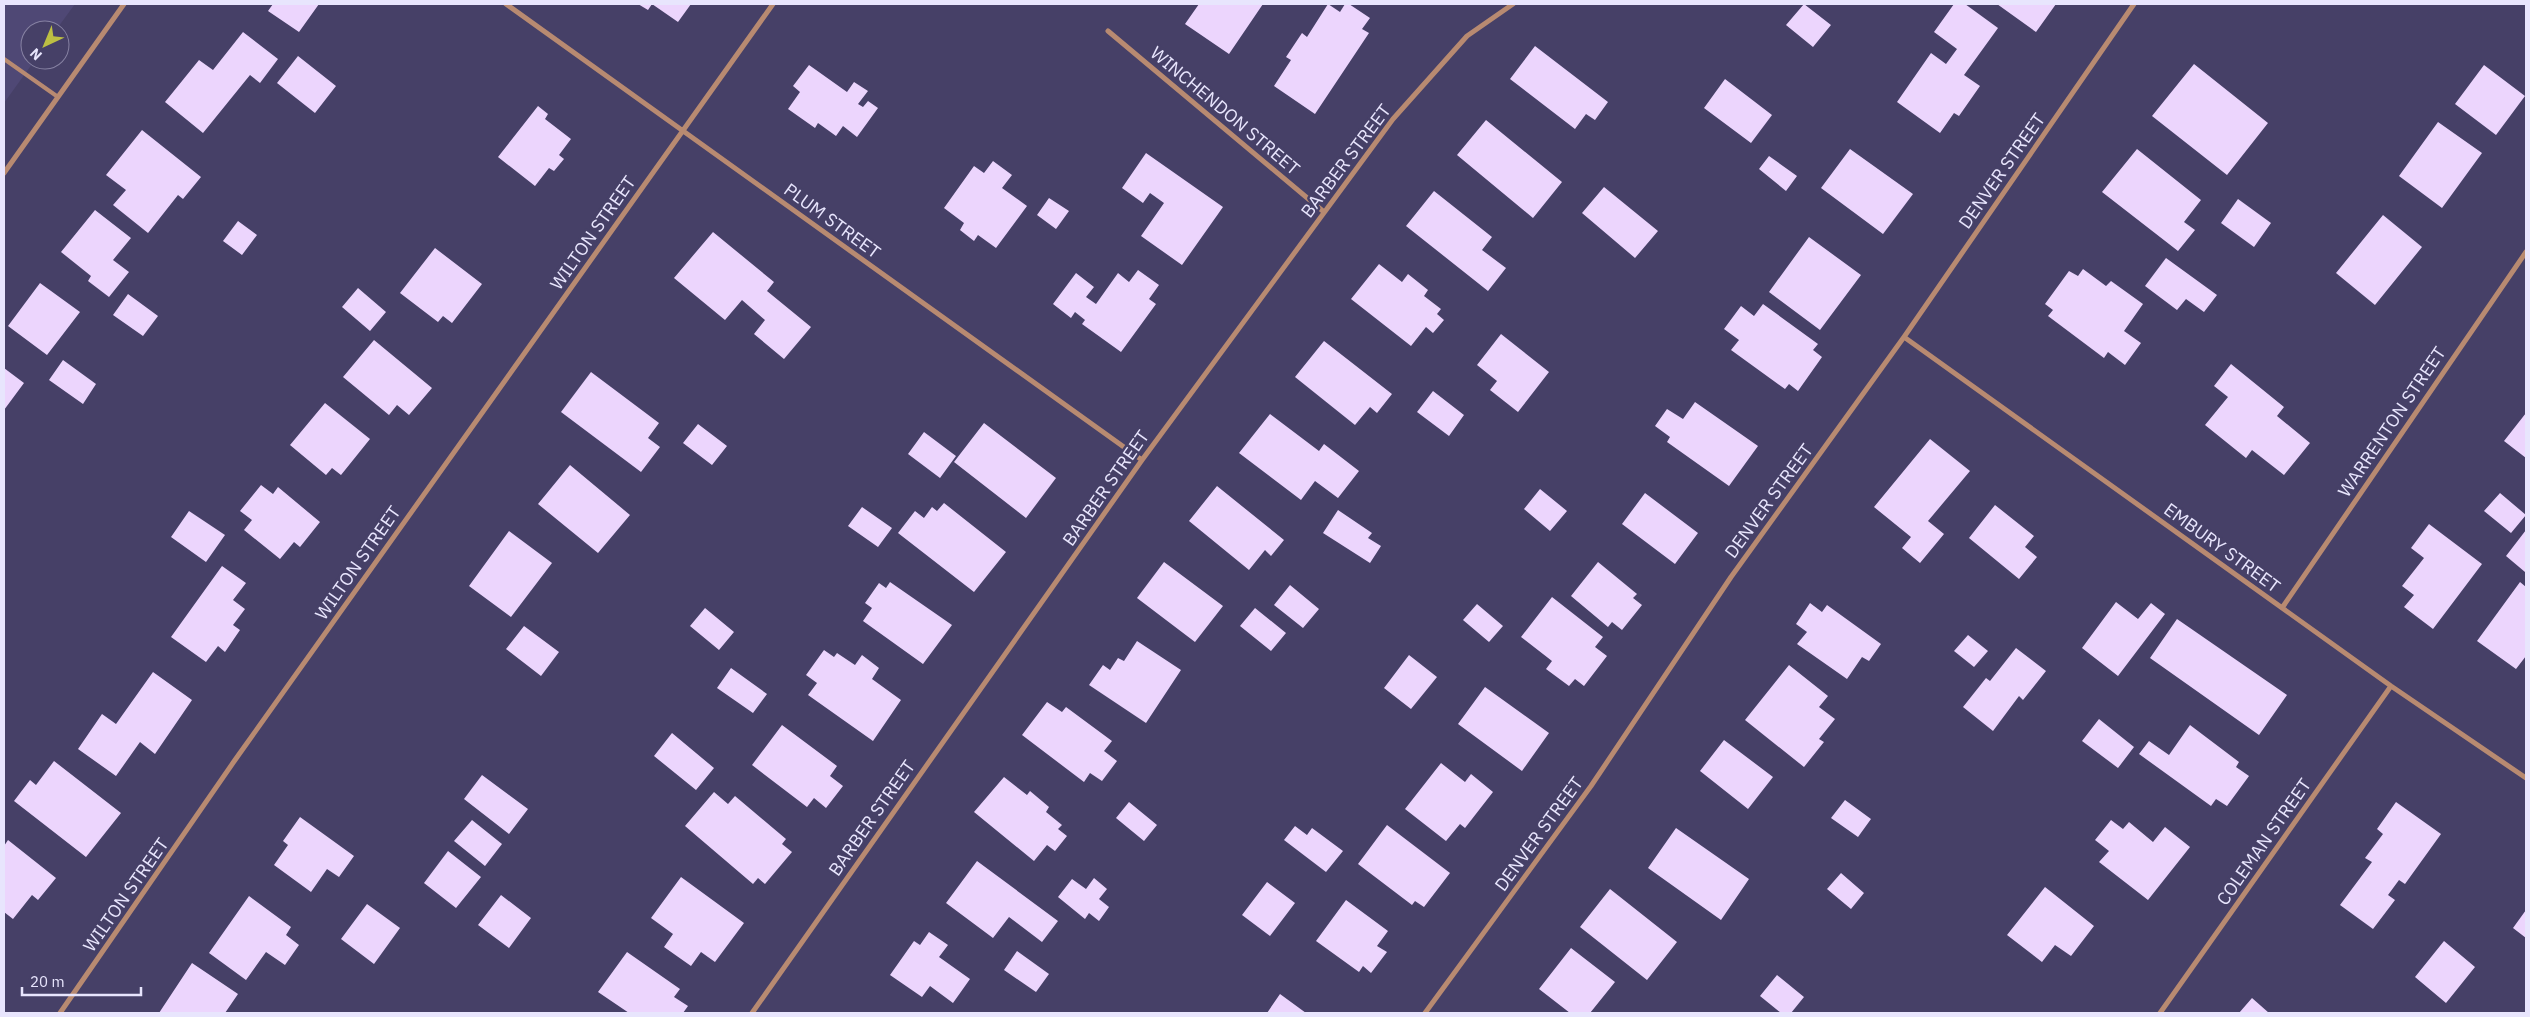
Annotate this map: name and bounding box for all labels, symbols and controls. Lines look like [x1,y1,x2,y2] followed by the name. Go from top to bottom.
[20,20,70,70] north arrow
[1146,41,1305,180] street label: WINCHENDON STREET
[26,44,46,64] text: N
[1295,99,1396,222] street label: BARBER STREET
[1953,108,2050,233] street label: DENVER STREET
[545,171,640,294] street label: WILTON STREET
[779,178,885,263] street label: PLUM STREET
[2333,342,2451,501] street label: WARRENTON STREET
[1057,425,1154,550] street label: BARBER STREET
[1719,439,1818,562] street label: DENVER STREET
[2160,498,2285,598] street label: EMBURY STREET
[310,501,405,624] street label: WILTON STREET
[823,755,920,880] street label: BARBER STREET
[1489,772,1588,895] street label: DENVER STREET
[2211,774,2316,910] street label: COLEMAN STREET
[78,833,173,956] street label: WILTON STREET
[22,964,141,996] scale bar
[30,972,65,991] text: 20 m

